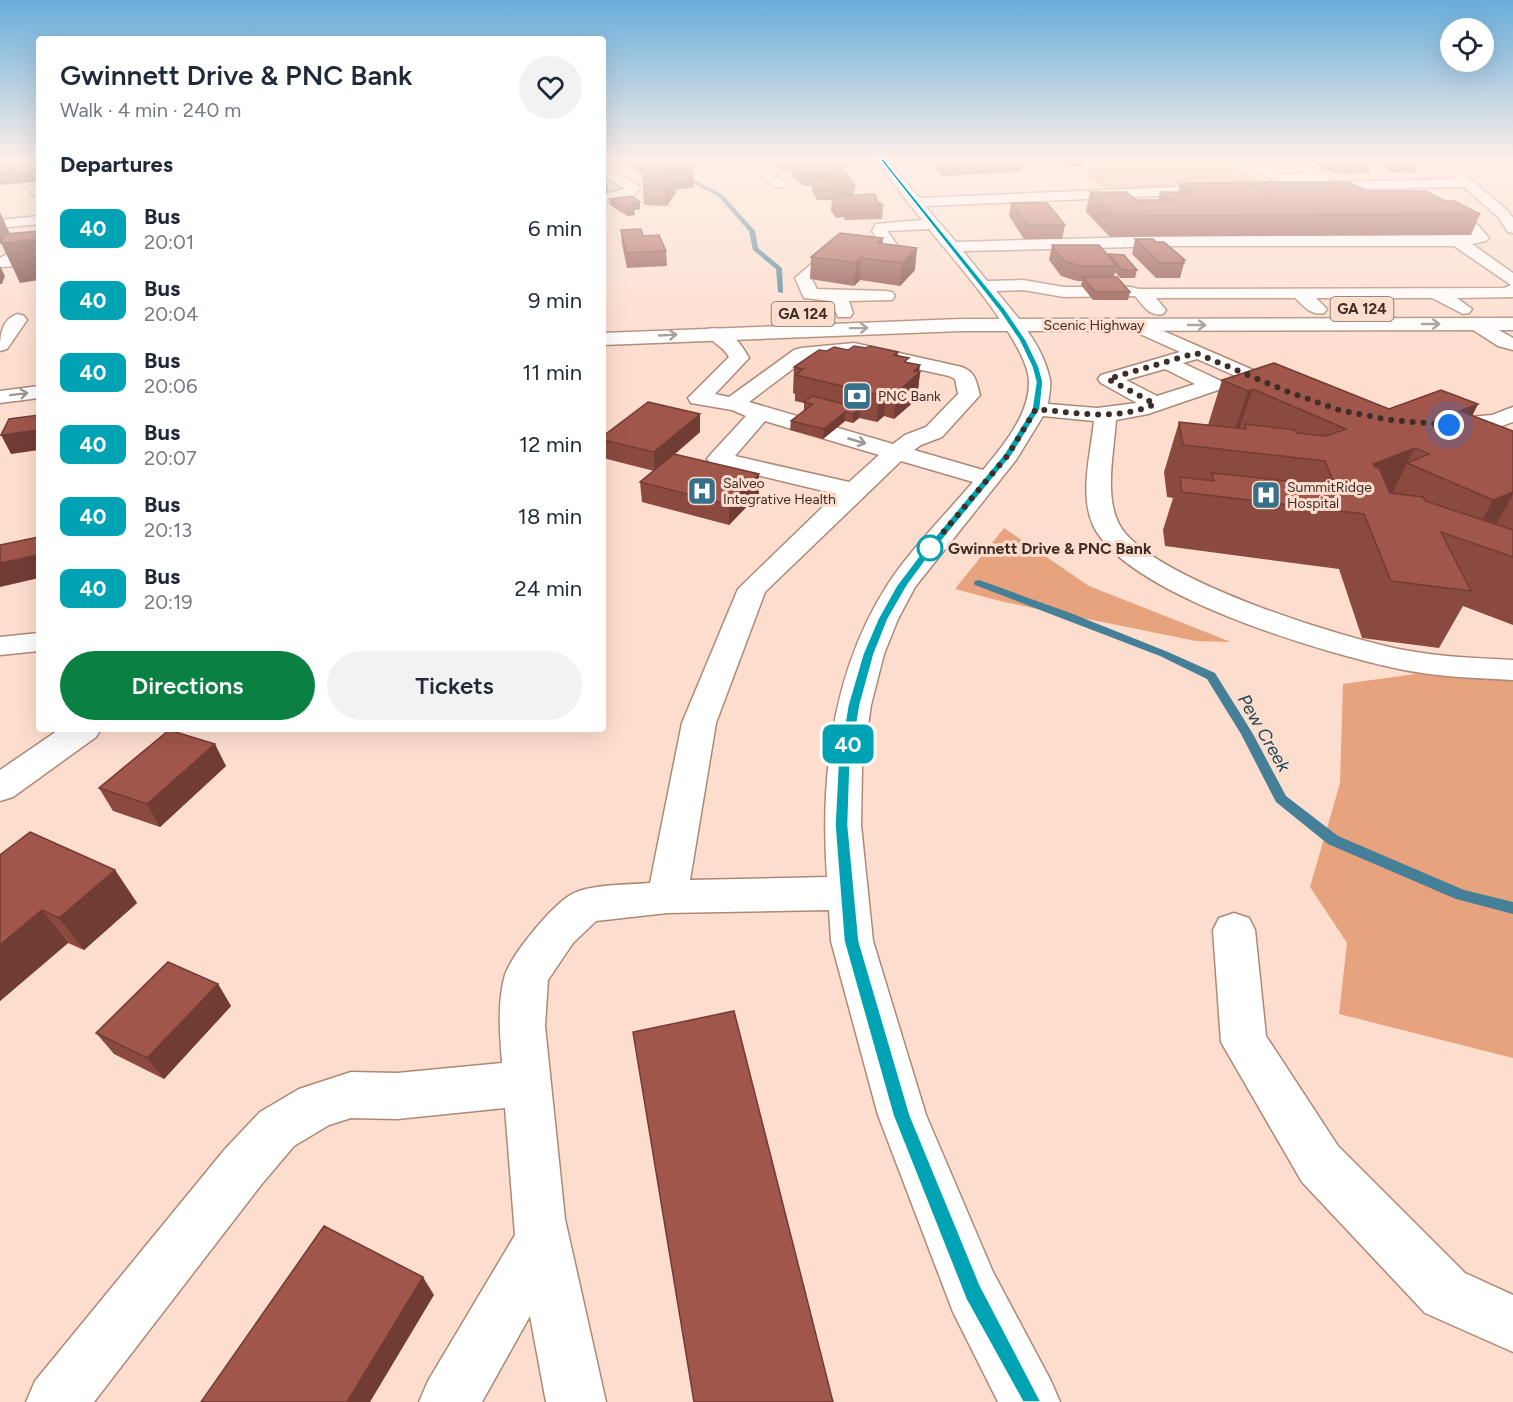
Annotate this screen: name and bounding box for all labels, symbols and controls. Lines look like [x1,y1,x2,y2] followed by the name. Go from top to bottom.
[1440,18,1494,72] map controls
[1440,18,1494,72] button: locate
[519,56,582,119] button: heart
[60,58,412,92] text: Gwinnett Drive & PNC Bank
[60,98,241,122] text: Walk · 4 min · 240 m
[60,151,173,178] text: Departures
[144,203,180,230] text: Bus
[528,215,582,242] text: 6 min
[80,216,106,241] text: 40
[144,230,194,254] text: 20:01
[144,275,180,302] text: Bus
[528,287,582,314] text: 9 min
[80,288,106,313] text: 40
[1330,297,1394,321] road number: GA 124
[144,302,198,326] text: 20:04
[772,302,834,326] road number: GA 124
[1044,317,1145,334] street label: Scenic Highway
[1421,318,1441,330] one-way arrow
[1186,319,1206,331] one-way arrow
[849,322,869,334] one-way arrow
[657,330,677,341] one-way arrow
[144,347,180,374] text: Bus
[522,359,582,386] text: 11 min
[80,360,106,385] text: 40
[144,374,197,398] text: 20:06
[841,380,873,412] bank icon: PNC Bank
[878,388,941,405] place label: PNC Bank
[9,389,29,400] one-way arrow
[1434,410,1464,440] your location
[144,419,180,446] text: Bus
[519,431,582,458] text: 12 min
[80,432,106,457] text: 40
[847,436,866,447] one-way arrow
[144,446,197,470] text: 20:07
[686,475,718,507] hospital icon: Salveo Integrative Health
[723,475,836,508] place label: Salveo Integrative Health
[1250,479,1282,511] hospital icon: SummitRidge Hospital
[1287,479,1372,512] place label: SummitRidge Hospital
[144,491,180,518] text: Bus
[518,503,582,530] text: 18 min
[80,504,106,529] text: 40
[144,518,192,542] text: 20:13
[917,535,943,561] marker: Gwinnett Drive & PNC Bank
[948,539,1152,558] place label: Gwinnett Drive & PNC Bank
[144,563,180,590] text: Bus
[515,575,582,602] text: 24 min
[80,576,106,601] text: 40
[144,590,193,614] text: 20:19
[60,651,315,720] button: Directions
[327,651,582,720] button: Tickets
[1233,690,1296,777] water label: Pew Creek
[821,724,875,764] line badge: 40
[835,732,861,757] text: 40

